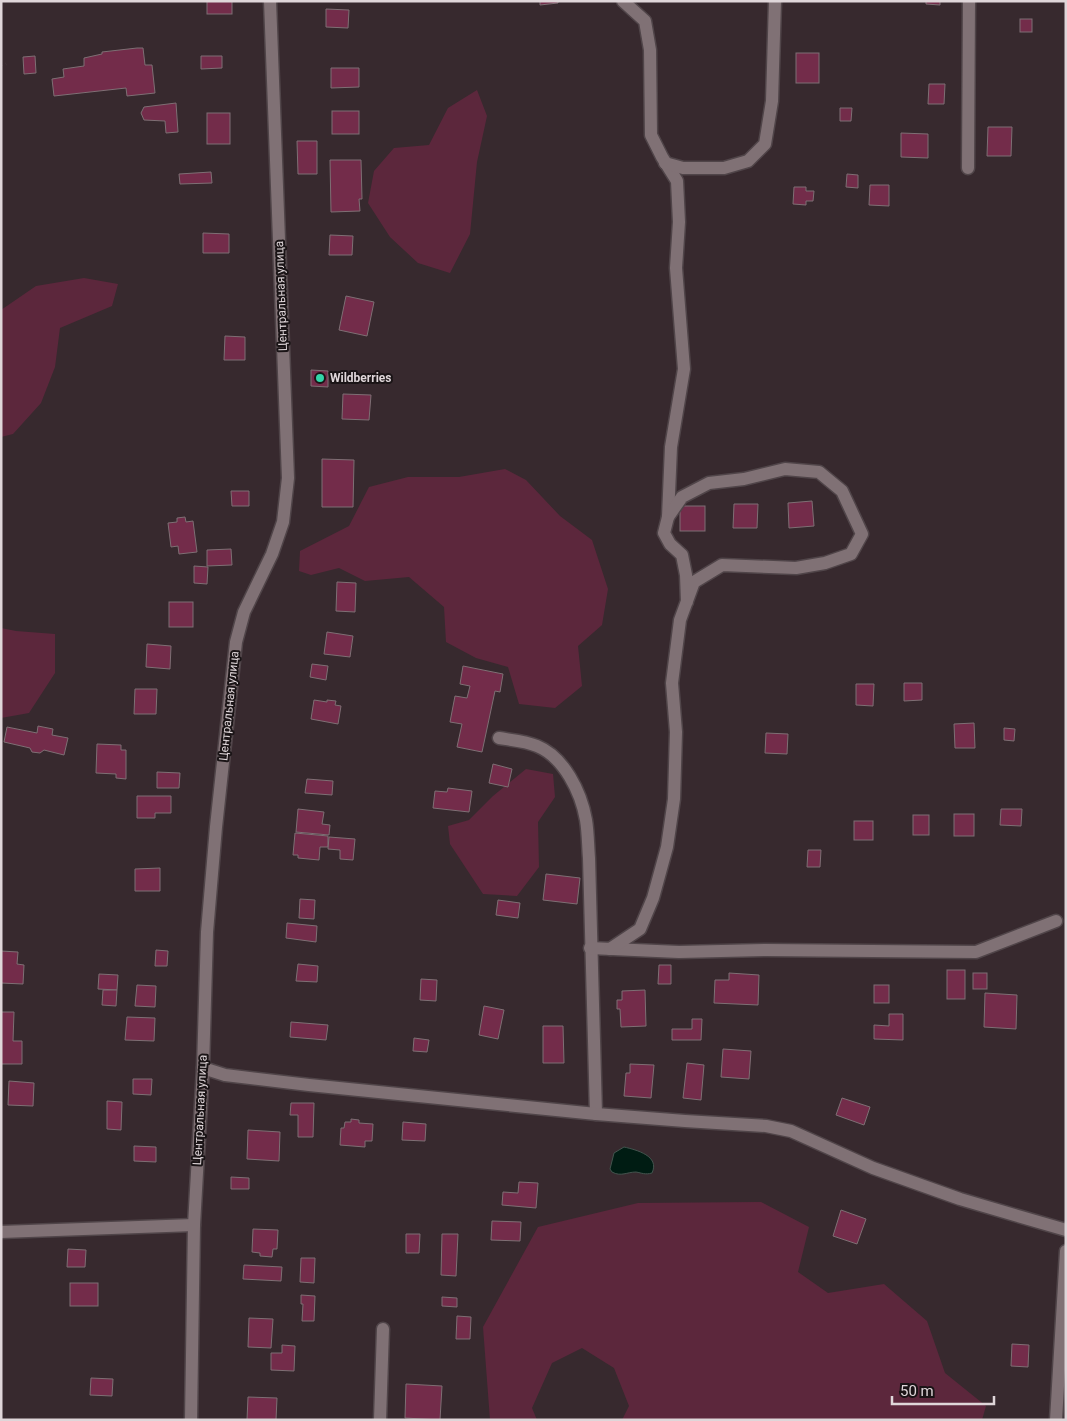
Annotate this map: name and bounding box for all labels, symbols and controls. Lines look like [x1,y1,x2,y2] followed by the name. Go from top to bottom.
[272,241,290,351] street label: Центральная улица
[330,371,391,385] place label: Wildberries
[314,372,326,384] marker: Wildberries
[216,650,242,762] street label: Центральная улица
[190,1054,210,1166] street label: Центральная улица
[892,1374,994,1406] scale bar
[900,1382,934,1400] text: 50 m

